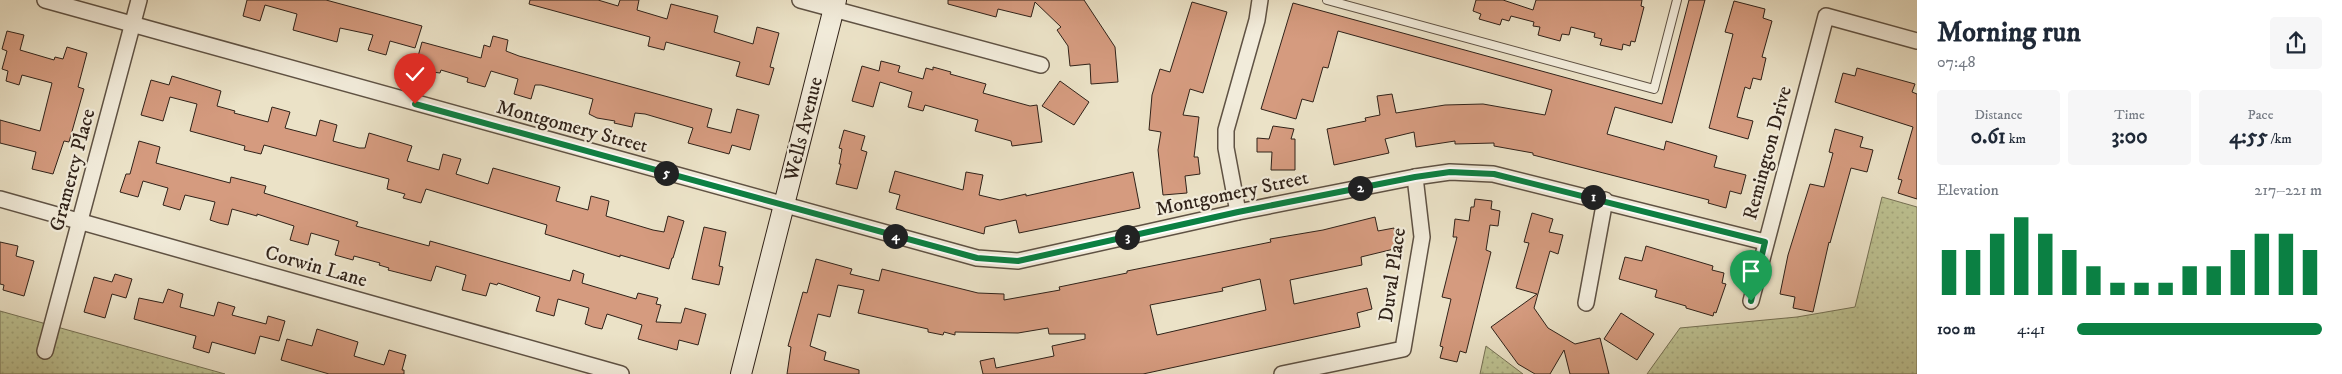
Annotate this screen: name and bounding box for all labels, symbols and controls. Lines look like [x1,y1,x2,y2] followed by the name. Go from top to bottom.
[1937,15,2081,50] text: Morning run
[2270,17,2322,69] button: share
[1937,52,1975,72] text: 07:48
[394,53,436,104] pin
[401,60,429,88] icon: check
[779,74,829,185] street label: Wells Avenue
[1738,83,1798,223] street label: Remington Drive
[494,95,650,159] street label: Montgomery Street
[45,106,101,234] street label: Gramercy Place
[1974,106,2023,124] text: Distance
[2114,106,2145,124] text: Time
[2248,106,2273,124] text: Pace
[1971,124,2006,150] text: 0.61
[2112,124,2147,150] text: 3:00
[2229,124,2268,150] text: 4:55
[2006,130,2026,148] text: km
[2268,130,2292,148] text: /km
[654,160,678,186] pin: 5
[663,164,670,182] text: 5
[1153,166,1311,222] street label: Montgomery Street
[1348,176,1372,200] pin: 2
[1357,179,1364,197] text: 2
[1937,180,1999,200] text: Elevation
[2254,180,2322,200] text: 217–221 m
[1580,184,1606,210] pin: 1
[1591,188,1596,206] text: 1
[882,224,908,248] pin: 4
[1114,224,1140,250] pin: 3
[1374,226,1412,324] street label: Duval Place
[891,227,900,245] text: 4
[1125,228,1130,246] text: 3
[262,241,370,293] street label: Corwin Lane
[1730,250,1772,301] pin
[1737,257,1765,285] icon: arrive
[1937,319,1976,339] text: 100 m
[2017,319,2045,339] text: 4:41

